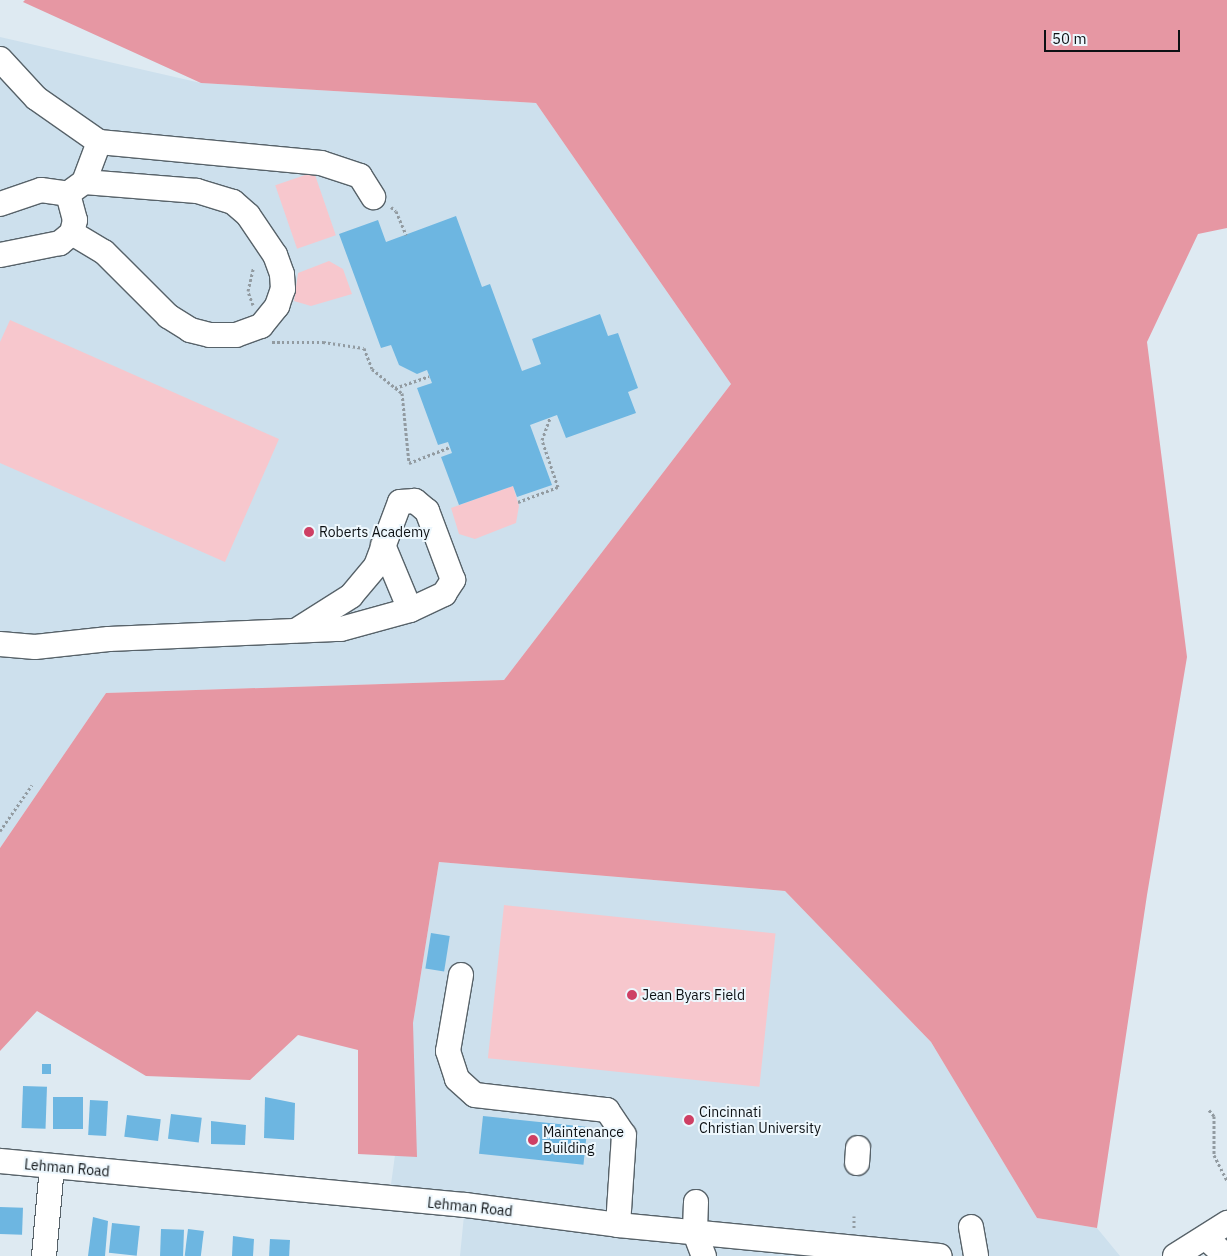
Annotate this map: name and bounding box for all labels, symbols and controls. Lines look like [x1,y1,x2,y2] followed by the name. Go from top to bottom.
[1047,20,1183,52] scale bar
[1052,29,1087,48] text: 50 m
[319,524,430,540] place label: Roberts Academy
[303,526,315,538] marker: Roberts Academy
[642,987,745,1003] place label: Jean Byars Field
[626,989,638,1001] marker: Jean Byars Field
[699,1104,821,1136] place label: Cincinnati Christian University
[683,1114,695,1126] marker: Cincinnati Christian University
[543,1124,624,1156] place label: Maintenance Building
[527,1134,539,1146] marker: Maintenance Building
[24,1156,110,1180] street label: Lehman Road
[427,1194,513,1220] street label: Lehman Road

